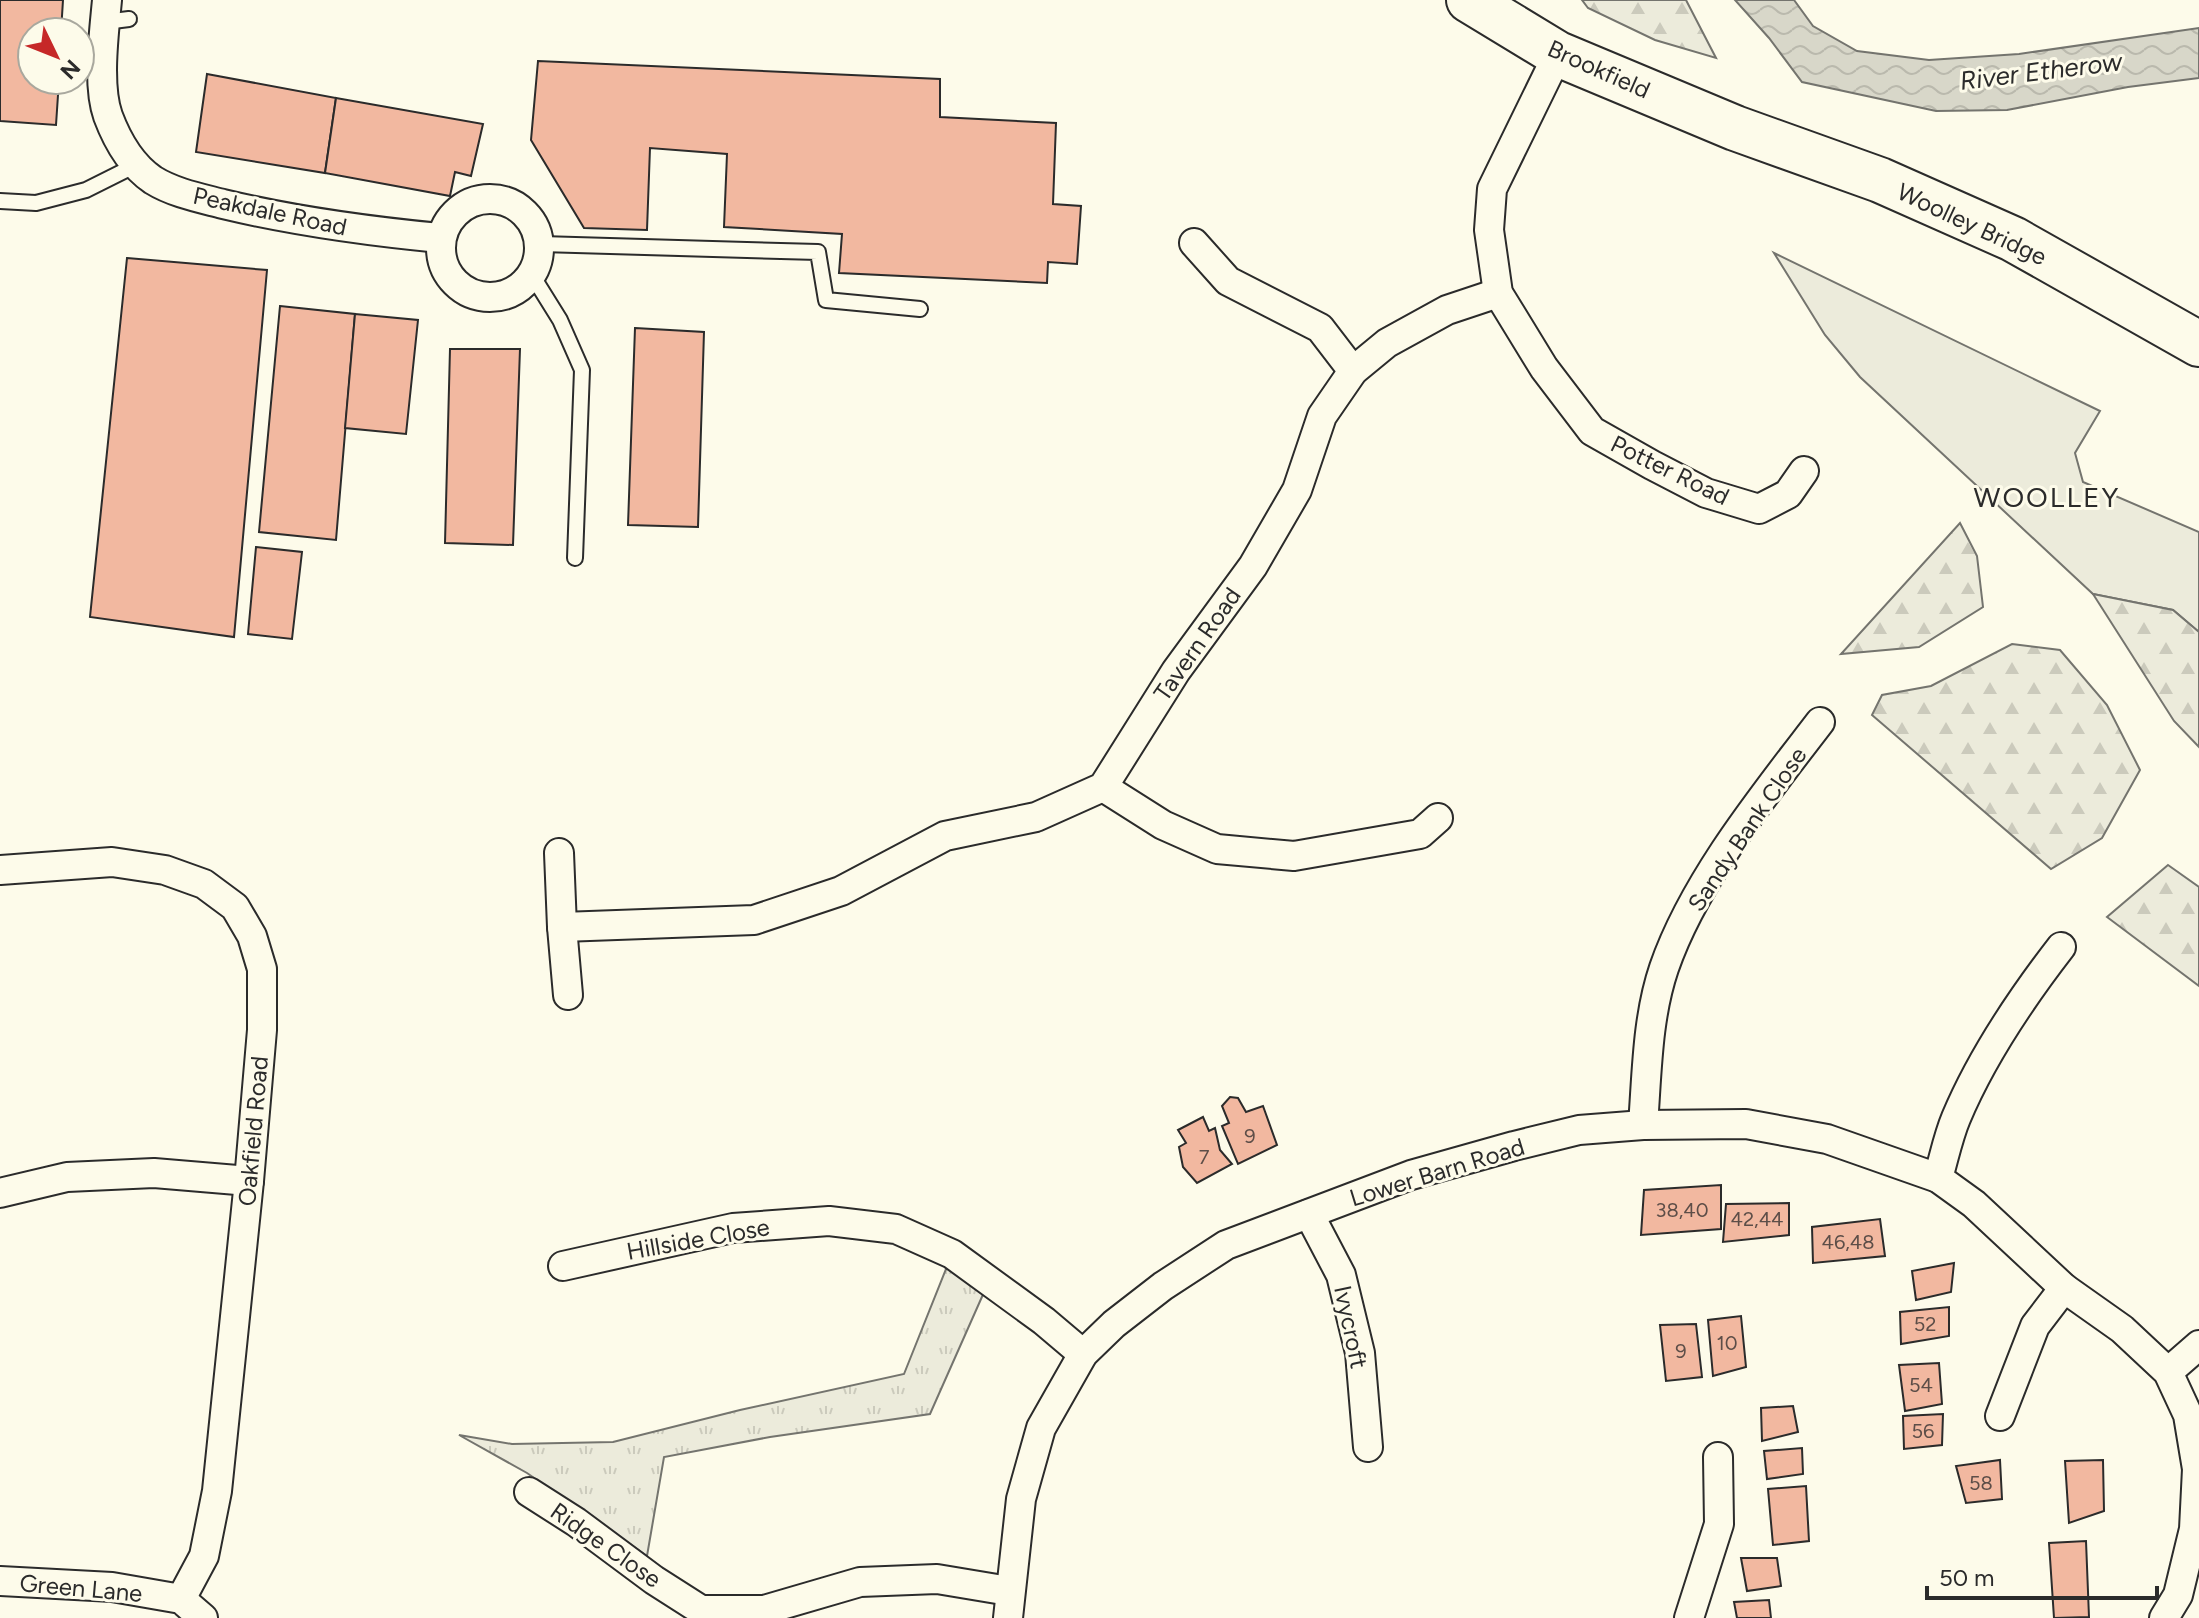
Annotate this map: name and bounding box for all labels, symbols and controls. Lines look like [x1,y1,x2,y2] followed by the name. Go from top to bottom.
[16,16,96,96] north arrow
[1543,34,1655,104] street label: Brookfield
[1958,45,2126,97] water label: River Etherow
[55,54,86,85] text: N
[1893,177,2051,271] street label: Woolley Bridge
[191,181,349,241] street label: Peakdale Road
[1606,429,1734,511] street label: Potter Road
[1974,480,2120,514] district label: WOOLLEY
[1147,582,1247,706] street label: Tavern Road
[1681,741,1813,917] street label: Sandy Bank Close
[232,1055,274,1207] street label: Oakfield Road
[1244,1124,1256,1148] house number: 9
[1346,1132,1528,1212] street label: Lower Barn Road
[1199,1145,1210,1169] house number: 7
[1656,1198,1708,1222] house number: 38,40
[1731,1207,1783,1231] house number: 42,44
[624,1212,772,1266] street label: Hillside Close
[1822,1230,1874,1254] house number: 46,48
[1328,1283,1374,1371] street label: Ivycroft
[1914,1312,1936,1336] house number: 52
[1716,1331,1738,1355] house number: 10
[1675,1339,1687,1363] house number: 9
[1909,1373,1933,1397] house number: 54
[1912,1419,1934,1443] house number: 56
[1969,1471,1993,1495] house number: 58
[545,1496,667,1594] street label: Ridge Close
[1927,1550,2157,1600] scale bar
[1939,1563,1995,1592] text: 50 m
[18,1568,144,1608] street label: Green Lane

